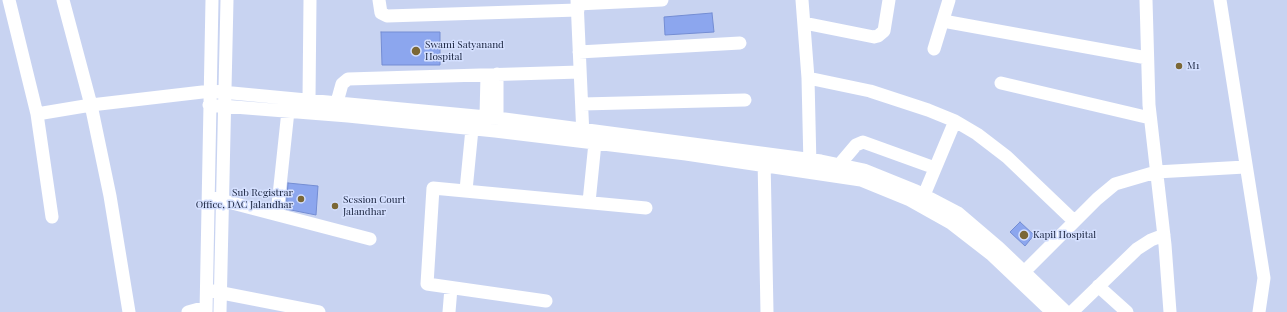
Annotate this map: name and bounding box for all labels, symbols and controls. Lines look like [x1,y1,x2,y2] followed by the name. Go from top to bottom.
[425,39,504,62] place label: Swami Satyanand Hospital
[410,45,422,57] marker: Swami Satyanand Hospital
[1187,60,1199,72] place label: M1
[1174,61,1184,71] marker: M1
[196,187,293,210] place label: Sub Registrar Office, DAC Jalandhar
[296,194,306,204] marker: Sub Registrar Office, DAC Jalandhar
[343,194,405,218] place label: Session Court Jalandhar
[330,201,340,211] marker: Session Court Jalandhar
[1018,229,1030,241] marker: Kapil Hospital
[1033,229,1096,241] place label: Kapil Hospital

